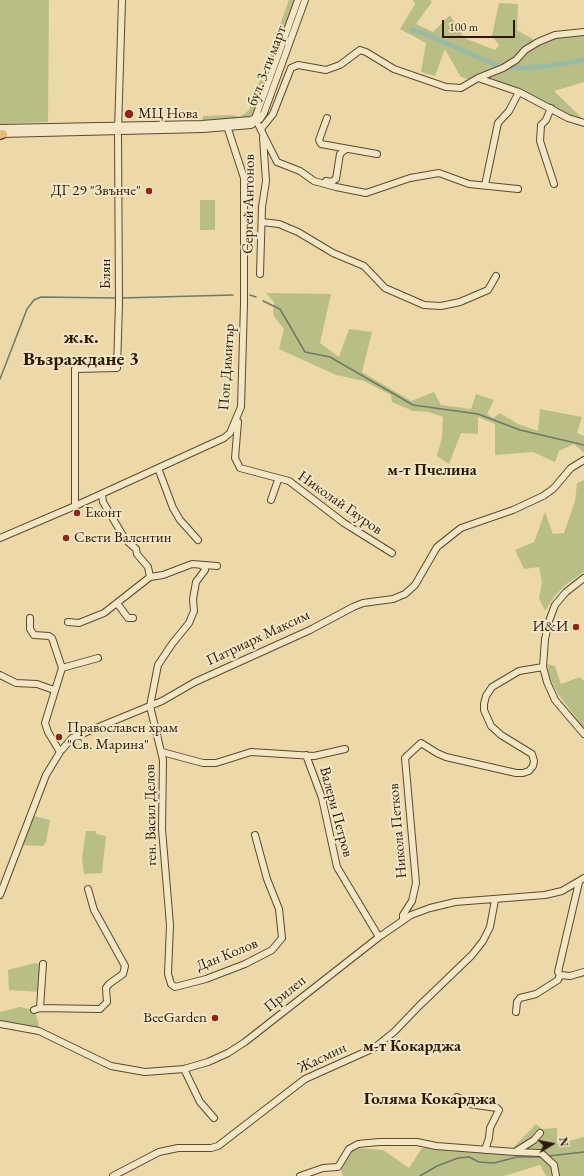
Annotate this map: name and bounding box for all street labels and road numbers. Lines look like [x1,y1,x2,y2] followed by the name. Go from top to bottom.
[244,23,290,109] street label: бул. 3-ти март
[239,154,259,254] street label: Сергей Антонов
[97,259,115,289] street label: Блян
[215,323,239,411] street label: Поп Димитър
[294,467,386,539] street label: Николай Гяуров
[203,606,313,670] street label: Патриарх Максим
[141,764,161,866] street label: ген. Васил Делов
[315,765,357,859] street label: Валери Петров
[385,783,411,879] street label: Никола Петков
[193,934,261,976] street label: Дан Колов
[260,972,310,1016] street label: Прилеп
[295,1039,349,1077] street label: Жасмин

